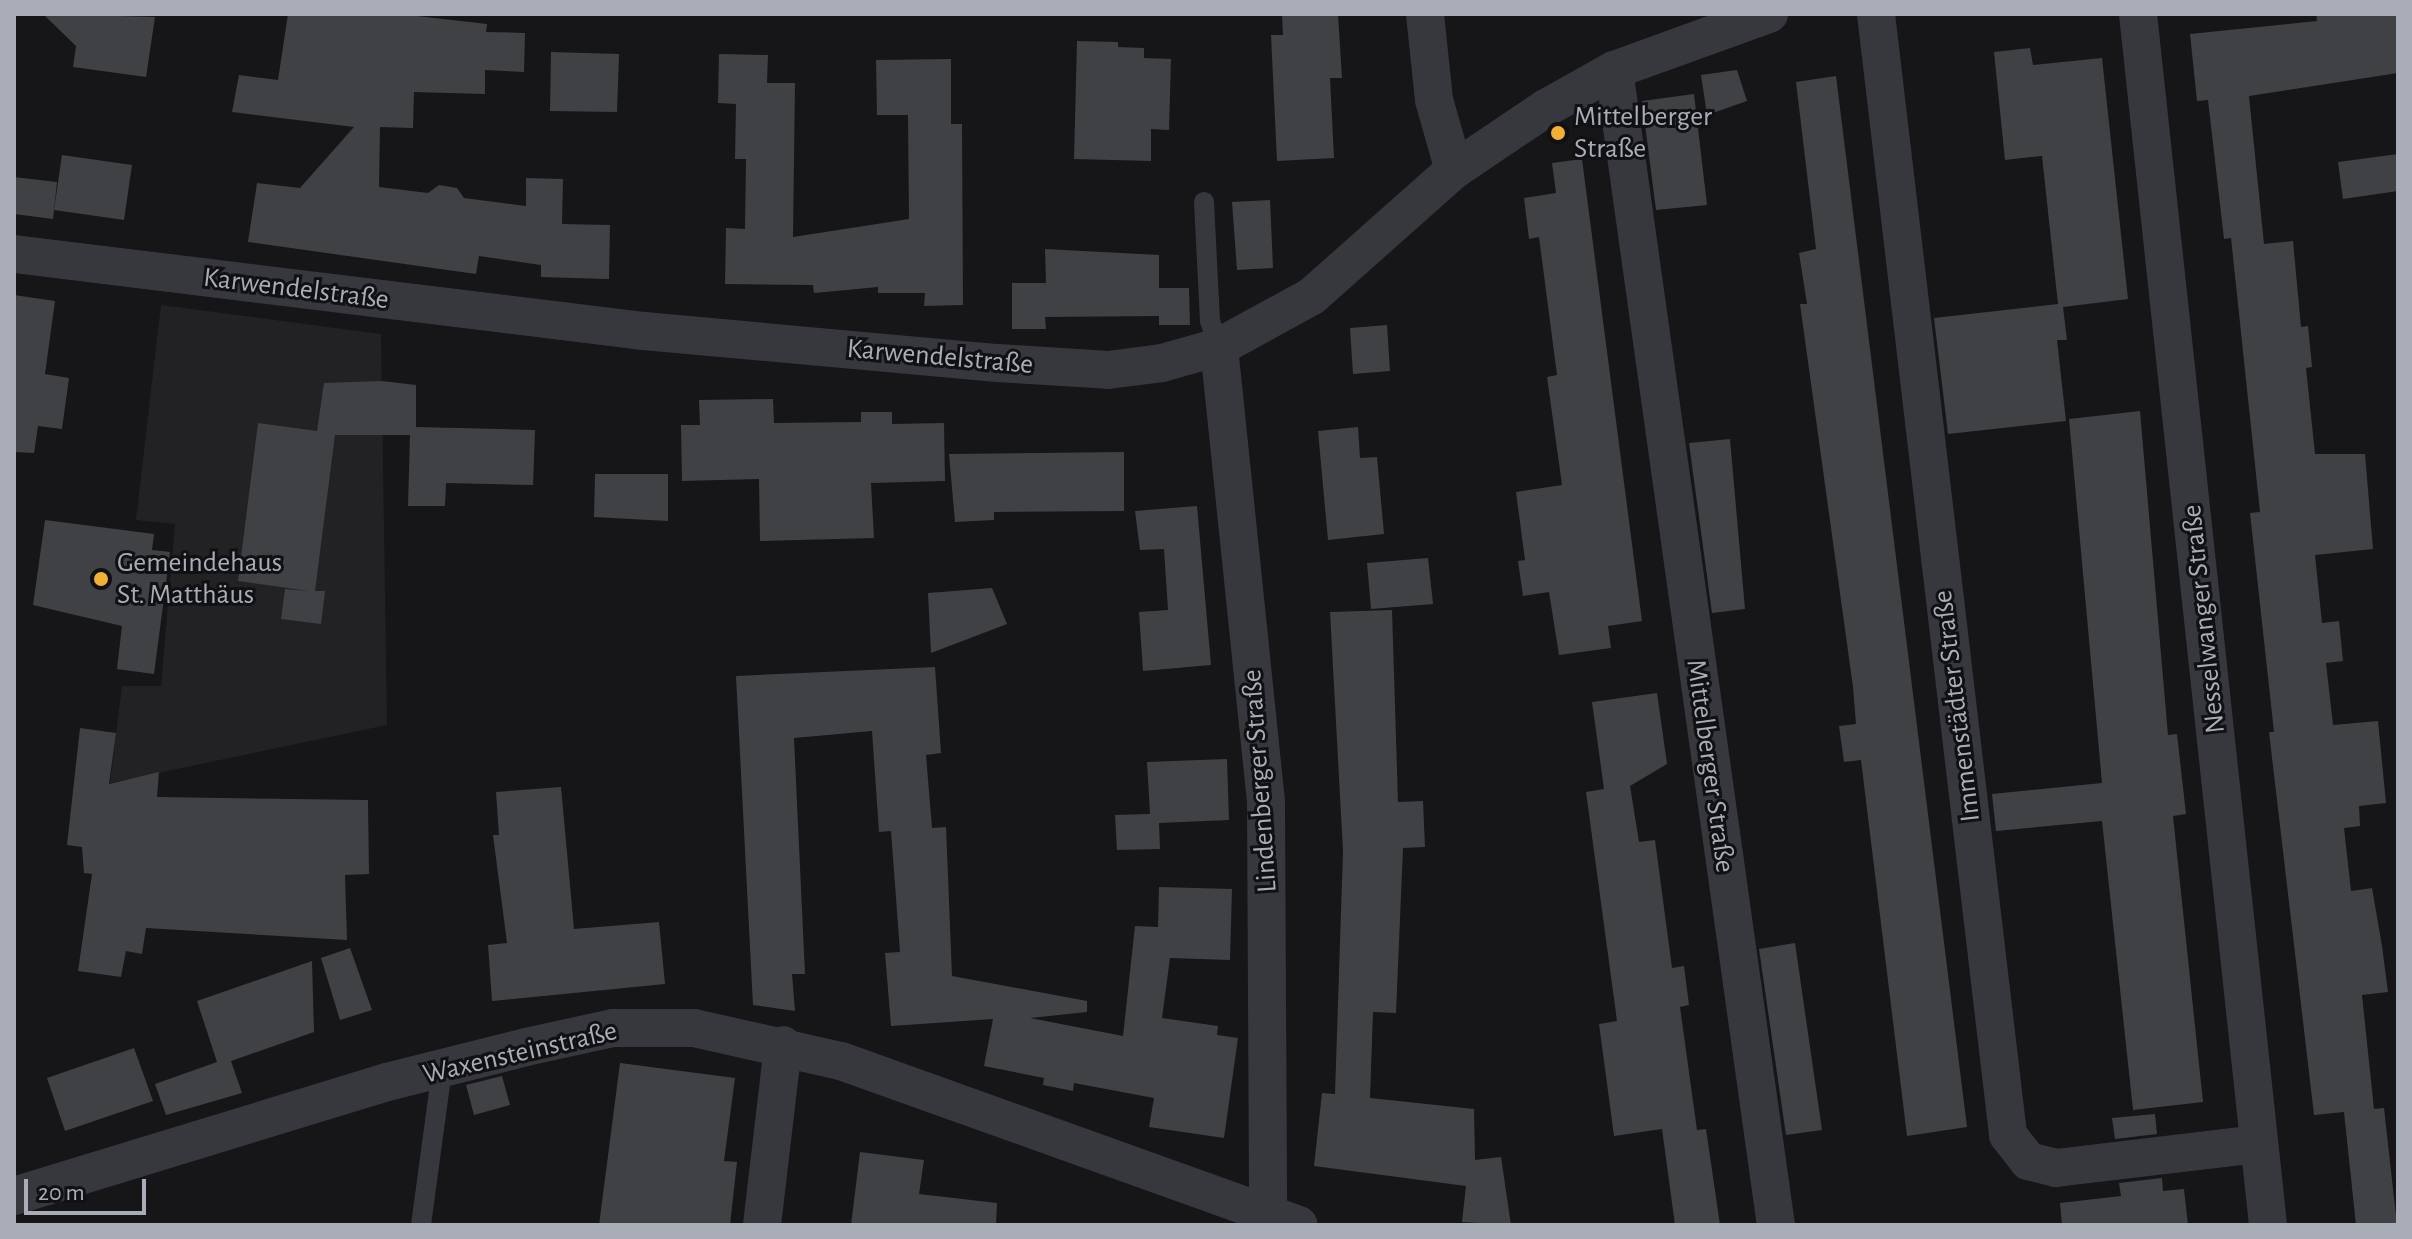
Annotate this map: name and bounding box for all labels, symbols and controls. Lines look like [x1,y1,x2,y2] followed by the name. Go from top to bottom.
[1574,100,1712,166] place label: Mittelberger Straße
[1549,124,1567,142] marker: Mittelberger Straße
[201,261,391,317] street label: Karwendelstraße
[846,332,1034,382] street label: Karwendelstraße
[2175,503,2233,735] street label: Nesselwanger Straße
[117,546,282,612] place label: Gemeindehaus St. Matthäus
[92,570,110,588] marker: Gemeindehaus St. Matthäus
[1926,588,1988,824] street label: Immenstädter Straße
[1678,657,1742,875] street label: Mittelberger Straße
[1235,668,1285,894] street label: Lindenberger Straße
[420,1014,620,1092] street label: Waxensteinstraße
[28,1163,150,1213] scale bar
[38,1181,85,1205] text: 20 m

